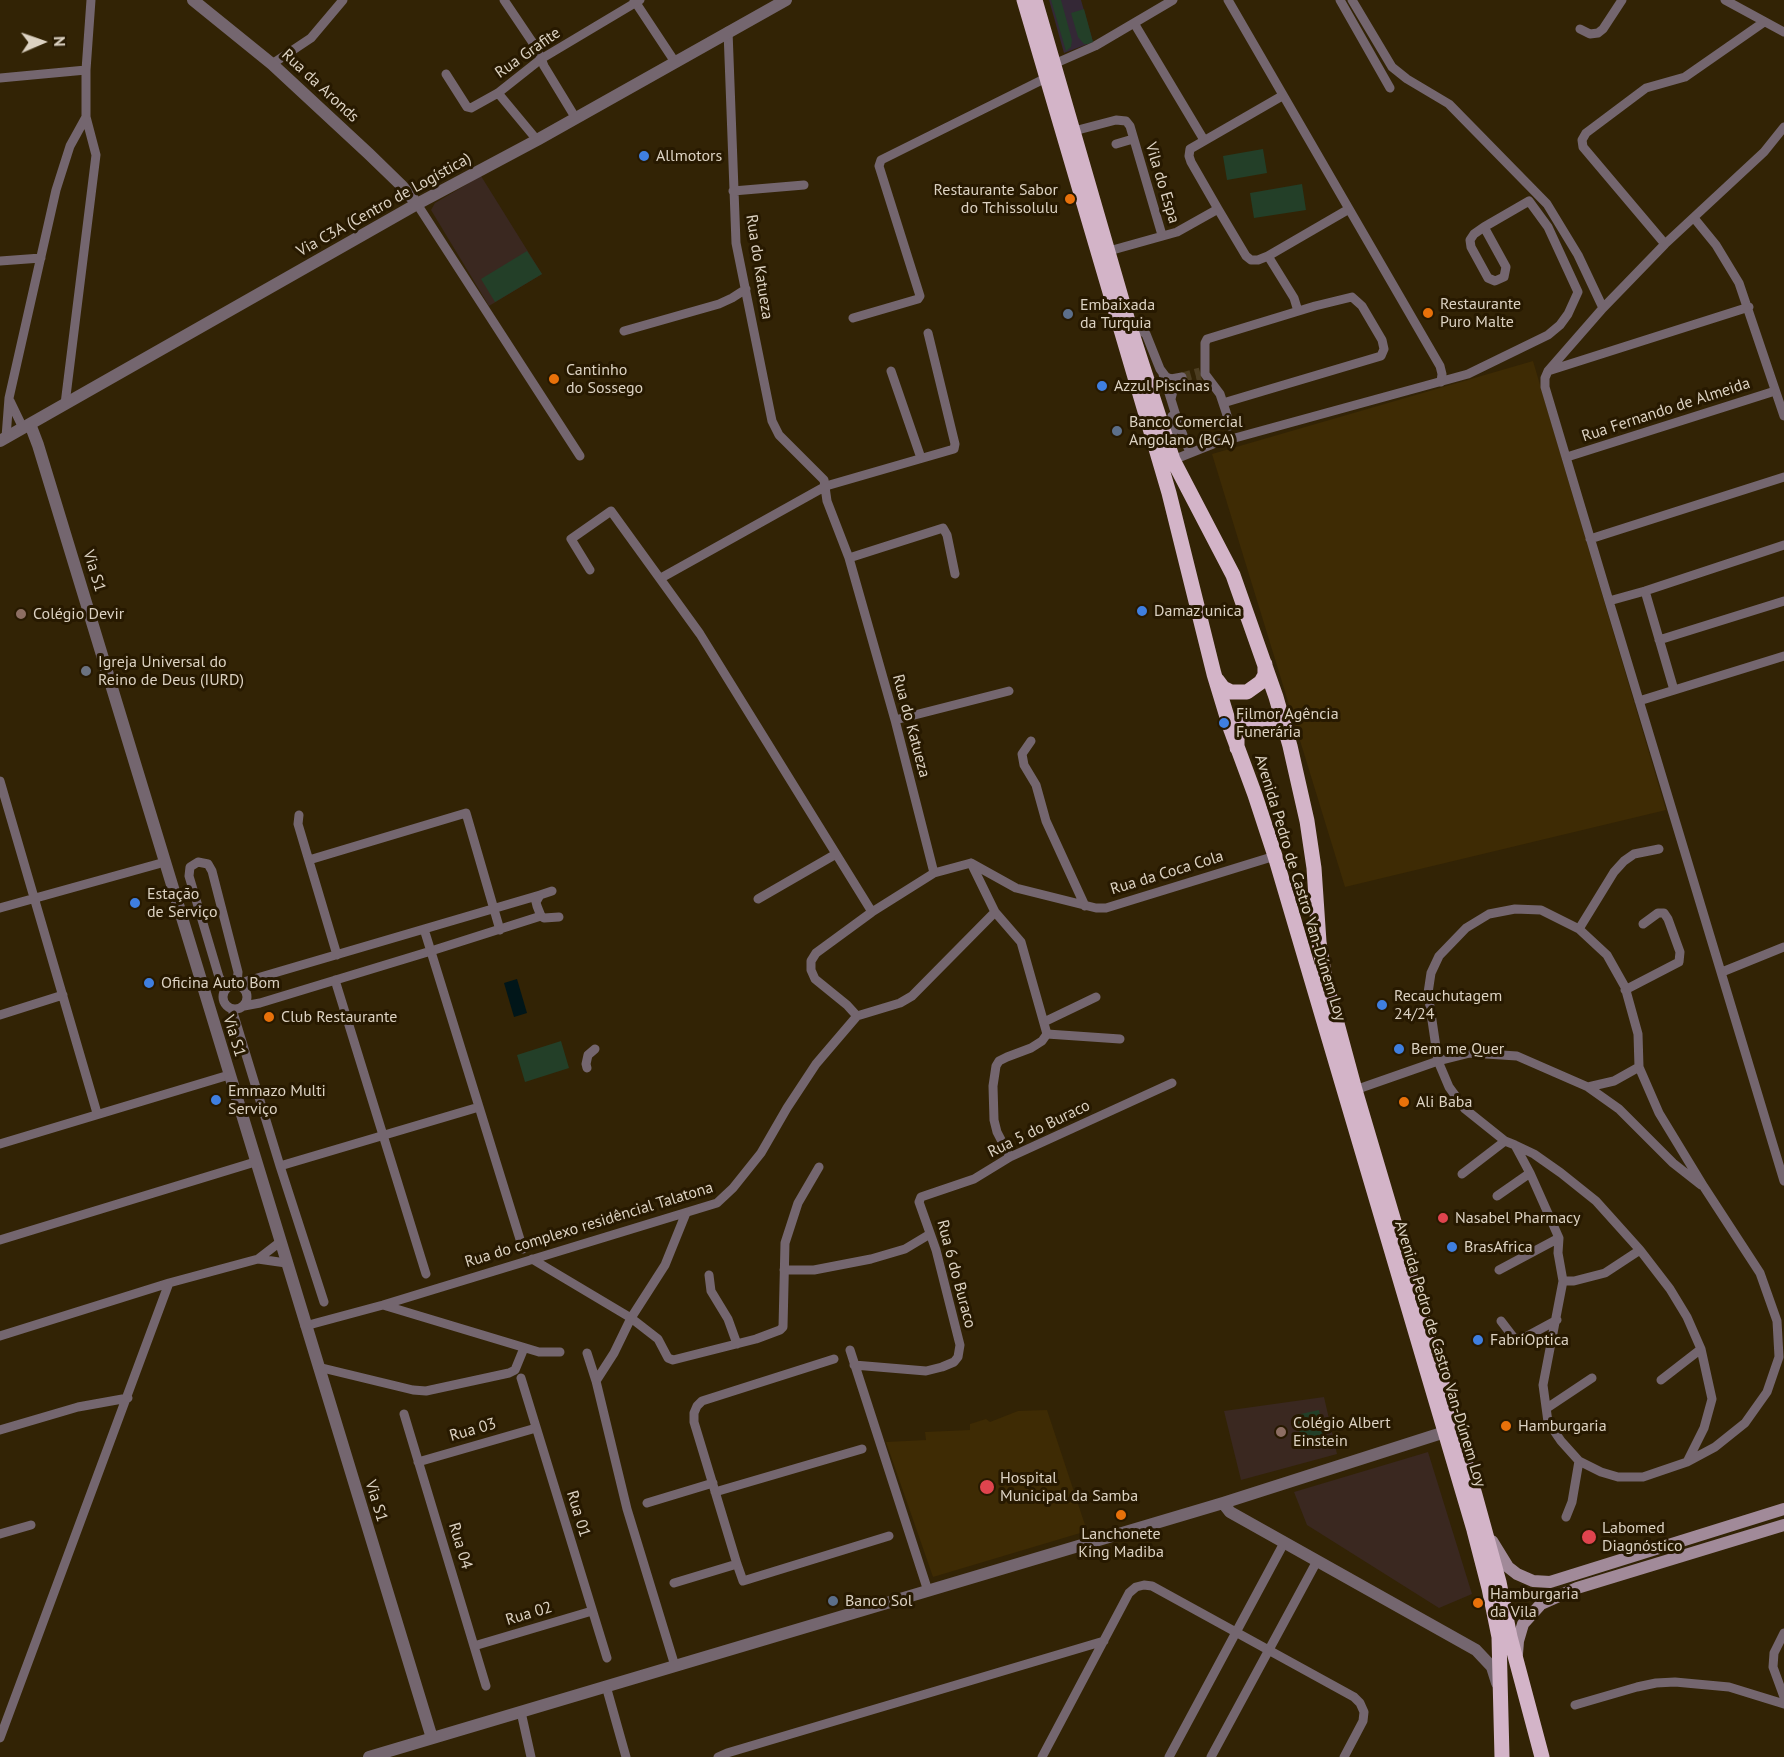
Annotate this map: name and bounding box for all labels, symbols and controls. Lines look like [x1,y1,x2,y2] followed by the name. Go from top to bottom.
[12,12,72,72] north arrow
[492,24,564,82] street label: Rua Grafite
[50,36,70,47] text: N
[277,45,363,127] street label: Rua da Aronds
[1141,140,1183,226] street label: Vila do Espa
[656,146,722,166] place label: Allmotors
[293,149,475,261] street label: Via C3A (Centro de Logística)
[637,149,651,163] marker: Allmotors
[934,180,1058,218] place label: Restaurante Sabor do Tchissolulu
[1063,192,1077,206] marker: Restaurante Sabor do Tchissolulu
[741,213,777,321] street label: Rua do Katueza
[1440,294,1521,332] place label: Restaurante Puro Malte
[1080,295,1155,333] place label: Embaixada da Turquia
[1421,306,1435,320] marker: Restaurante Puro Malte
[1061,307,1075,321] marker: Embaixada da Turquia
[566,360,643,398] place label: Cantinho do Sossego
[547,372,561,386] marker: Cantinho do Sossego
[1579,374,1753,446] street label: Rua Fernando de Almeida
[1114,376,1210,396] place label: Azzul Piscinas
[1095,379,1109,393] marker: Azzul Piscinas
[1129,412,1243,450] place label: Banco Comercial Angolano (BCA)
[1110,424,1124,438] marker: Banco Comercial Angolano (BCA)
[79,548,109,594] street label: Via S1
[1154,601,1242,621] place label: Damaz unica
[33,604,124,624] place label: Colégio Devir
[1135,604,1149,618] marker: Damaz unica
[14,607,28,621] marker: Colégio Devir
[98,652,244,690] place label: Igreja Universal do Reino de Deus (IURD)
[79,664,93,678] marker: Igreja Universal do Reino de Deus (IURD)
[888,672,934,780] street label: Rua do Katueza
[1236,704,1339,742] place label: Filmor Agência Funerária
[1217,716,1231,730] marker: Filmor Agência Funerária
[1250,753,1350,1023] street label: Avenida Pedro de Castro Van-Dúnem Loy
[1108,847,1226,899] street label: Rua da Coca Cola
[147,884,217,922] place label: Estação de Serviço
[128,896,142,910] marker: Estação de Serviço
[161,973,280,993] place label: Oficina Auto Bom
[142,976,156,990] marker: Oficina Auto Bom
[1394,986,1502,1024] place label: Recauchutagem 24/24
[1375,998,1389,1012] marker: Recauchutagem 24/24
[281,1007,397,1027] place label: Club Restaurante
[262,1010,276,1024] marker: Club Restaurante
[219,1013,249,1059] street label: Via S1
[1411,1039,1504,1059] place label: Bem me Quer
[1392,1042,1406,1056] marker: Bem me Quer
[228,1081,326,1119] place label: Emmazo Multi Serviço
[1416,1092,1472,1112] place label: Ali Baba
[209,1093,223,1107] marker: Emmazo Multi Serviço
[1397,1095,1411,1109] marker: Ali Baba
[985,1096,1093,1162] street label: Rua 5 do Buraco
[463,1178,715,1272] street label: Rua do complexo residêncial Talatona
[1455,1208,1581,1228] place label: Nasabel Pharmacy
[1436,1211,1450,1225] marker: Nasabel Pharmacy
[932,1218,980,1330] street label: Rua 6 do Buraco
[1390,1219,1490,1489] street label: Avenida Pedro de Castro Van-Dúnem Loy
[1464,1237,1533,1257] place label: BrasAfrica
[1445,1240,1459,1254] marker: BrasAfrica
[1490,1330,1569,1350] place label: FabriOptica
[1471,1333,1485,1347] marker: FabriOptica
[1293,1413,1391,1451] place label: Colégio Albert Einstein
[447,1414,499,1446] street label: Rua 03
[1518,1416,1607,1436] place label: Hamburgaria
[1499,1419,1513,1433] marker: Hamburgaria
[1274,1425,1288,1439] marker: Colégio Albert Einstein
[1000,1468,1138,1506] place label: Hospital Municipal da Samba
[361,1478,391,1524] street label: Via S1
[978,1478,996,1496] marker: Hospital Municipal da Samba
[562,1488,594,1540] street label: Rua 01
[1114,1508,1128,1522] marker: Lanchonete King Madiba
[1602,1518,1682,1556] place label: Labomed Diagnóstico
[444,1520,476,1572] street label: Rua 04
[1078,1524,1164,1562] place label: Lanchonete King Madiba
[1580,1528,1598,1546] marker: Labomed Diagnóstico
[1490,1584,1579,1622] place label: Hamburgaria da Vila
[845,1591,912,1611] place label: Banco Sol
[826,1594,840,1608] marker: Banco Sol
[1471,1596,1485,1610] marker: Hamburgaria da Vila
[503,1598,555,1630] street label: Rua 02

